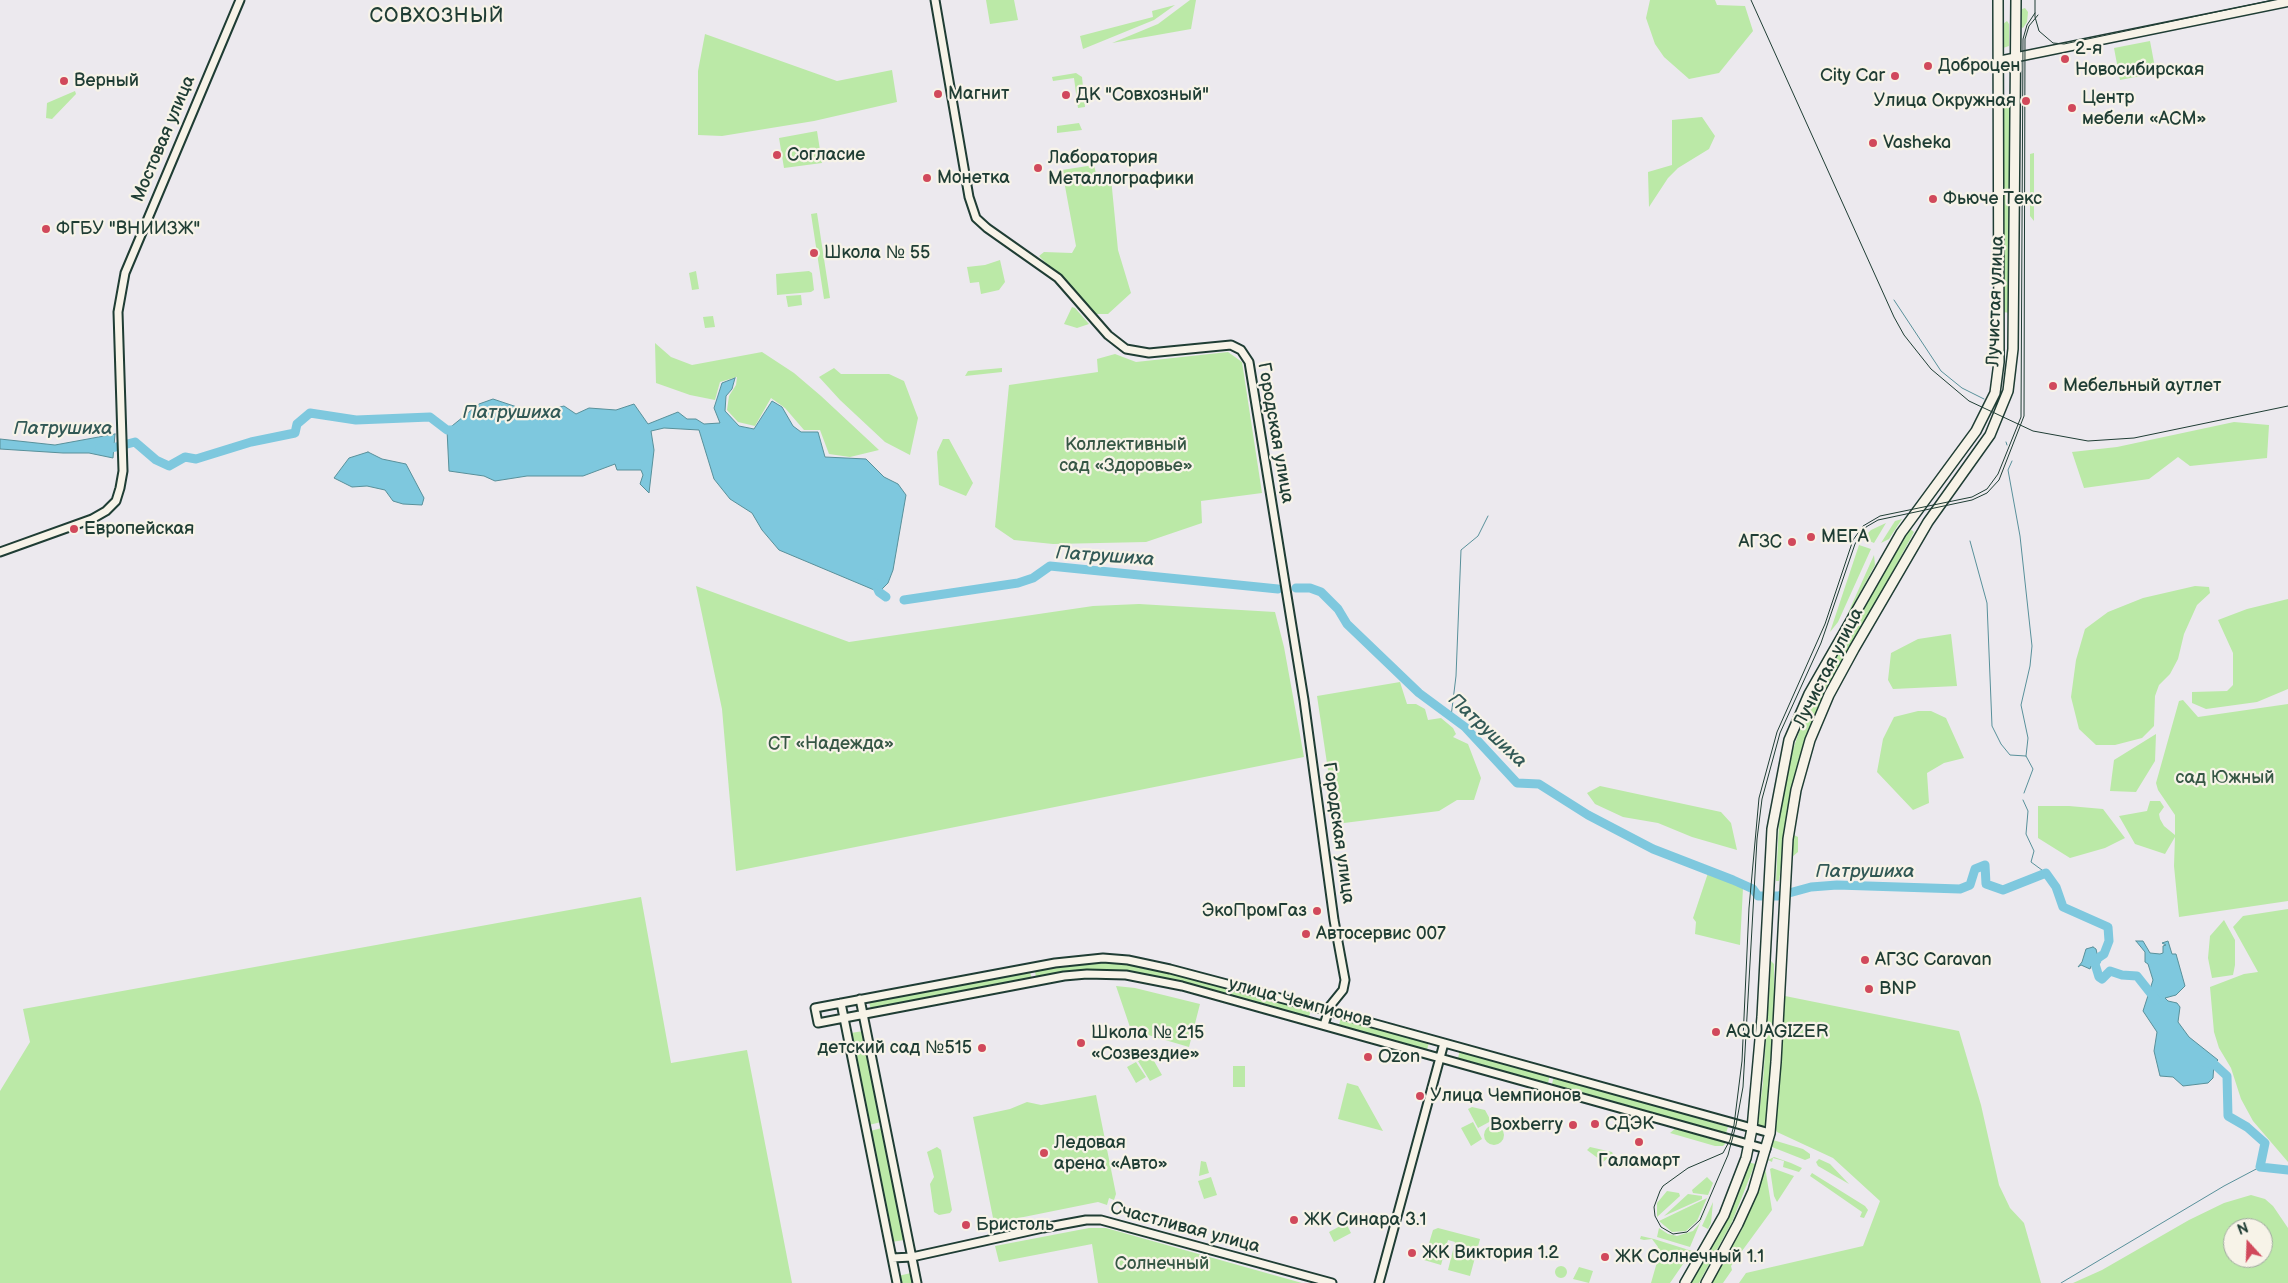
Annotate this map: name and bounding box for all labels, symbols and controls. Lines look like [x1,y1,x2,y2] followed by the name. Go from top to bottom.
[368,5,506,29] district label: СОВХОЗНЫЙ
[2075,38,2204,80] place label: 2-я Новосибирская
[2059,53,2071,65] marker: 2-я Новосибирская
[1938,55,2020,77] place label: Доброцен
[1922,60,1934,72] marker: Доброцен
[1820,65,1885,87] place label: City Car
[74,70,139,92] place label: Верный
[1889,70,1901,82] marker: City Car
[128,72,200,206] street label: Мостовая улица
[58,75,70,87] marker: Верный
[948,83,1009,105] place label: Магнит
[1076,84,1209,106] place label: ДК "Совхозный"
[2082,87,2207,130] place label: Центр мебели «АСМ»
[932,88,944,100] marker: Магнит
[1060,89,1072,101] marker: ДК "Совхозный"
[1874,90,2016,112] place label: Улица Окружная
[2020,95,2032,107] marker: Улица Окружная
[2066,102,2078,114] marker: Центр мебели «АСМ»
[1883,132,1951,154] place label: Vasheka
[1867,137,1879,149] marker: Vasheka
[787,144,865,166] place label: Согласие
[1048,147,1194,190] place label: Лаборатория Металлографики
[771,149,783,161] marker: Согласие
[1032,162,1044,174] marker: Лаборатория Металлографики
[937,167,1010,189] place label: Монетка
[921,172,933,184] marker: Монетка
[1943,188,2042,210] place label: Фьюче Текс
[1927,193,1939,205] marker: Фьюче Текс
[56,218,200,240] place label: ФГБУ "ВНИИЗЖ"
[40,223,52,235] marker: ФГБУ "ВНИИЗЖ"
[1983,235,2009,367] street label: Лучистая улица
[824,242,930,264] place label: Школа № 55
[808,247,820,259] marker: Школа № 55
[1252,361,1298,505] street label: Городская улица
[2063,375,2221,397] place label: Мебельный аутлет
[2047,380,2059,392] marker: Мебельный аутлет
[463,402,561,424] water label: Патрушиха
[14,418,112,440] water label: Патрушиха
[1059,434,1193,476] park label: Коллективный сад «Здоровье»
[84,518,194,540] place label: Европейская
[68,523,80,535] marker: Европейская
[1821,526,1869,548] place label: МЕГА
[1738,531,1782,553] place label: АГЗС
[1805,531,1817,543] marker: МЕГА
[1786,536,1798,548] marker: АГЗС
[1055,542,1155,572] water label: Патрушиха
[1790,605,1868,731] street label: Лучистая улица
[1443,689,1531,773] water label: Патрушиха
[768,733,894,755] park label: СТ «Надежда»
[1317,761,1359,905] street label: Городская улица
[2176,767,2274,789] park label: сад Южный
[1816,861,1914,883] water label: Патрушиха
[1202,900,1307,922] place label: ЭкоПромГаз
[1311,905,1323,917] marker: ЭкоПромГаз
[1316,923,1446,945] place label: Автосервис 007
[1300,928,1312,940] marker: Автосервис 007
[1875,949,1992,971] place label: АГЗС Caravan
[1859,954,1871,966] marker: АГЗС Caravan
[1226,973,1374,1033] street label: улица Чемпионов
[1879,978,1916,1000] place label: BNP
[1863,983,1875,995] marker: BNP
[1726,1021,1828,1043] place label: AQUAGIZER
[1091,1022,1204,1064] place label: Школа № 215 «Созвездие»
[1710,1026,1722,1038] marker: AQUAGIZER
[817,1037,972,1059] place label: детский сад №515
[1075,1037,1087,1049] marker: Школа № 215 «Созвездие»
[976,1042,988,1054] marker: детский сад №515
[1378,1046,1420,1068] place label: Ozon
[1362,1051,1374,1063] marker: Ozon
[1430,1085,1581,1107] place label: Улица Чемпионов
[1414,1090,1426,1102] marker: Улица Чемпионов
[1605,1113,1654,1135] place label: СДЭК
[1490,1114,1563,1136] place label: Boxberry
[1589,1118,1601,1130] marker: СДЭК
[1567,1119,1579,1131] marker: Boxberry
[1054,1132,1168,1174] place label: Ледовая арена «Авто»
[1633,1136,1645,1148] marker: Галамарт
[1038,1147,1050,1159] marker: Ледовая арена «Авто»
[1598,1150,1680,1172] place label: Галамарт
[1108,1198,1262,1258] street label: Счастливая улица
[1304,1209,1426,1231] place label: ЖК Синара 3.1
[976,1214,1054,1236] place label: Бристоль
[1288,1214,1300,1226] marker: ЖК Синара 3.1
[2223,1218,2273,1268] north arrow
[960,1219,972,1231] marker: Бристоль
[2235,1220,2251,1239] text: N
[1422,1242,1559,1264] place label: ЖК Виктория 1.2
[1615,1246,1764,1268] place label: ЖК Солнечный 1.1
[1406,1247,1418,1259] marker: ЖК Виктория 1.2
[1599,1251,1611,1263] marker: ЖК Солнечный 1.1
[1115,1253,1209,1275] park label: Солнечный

